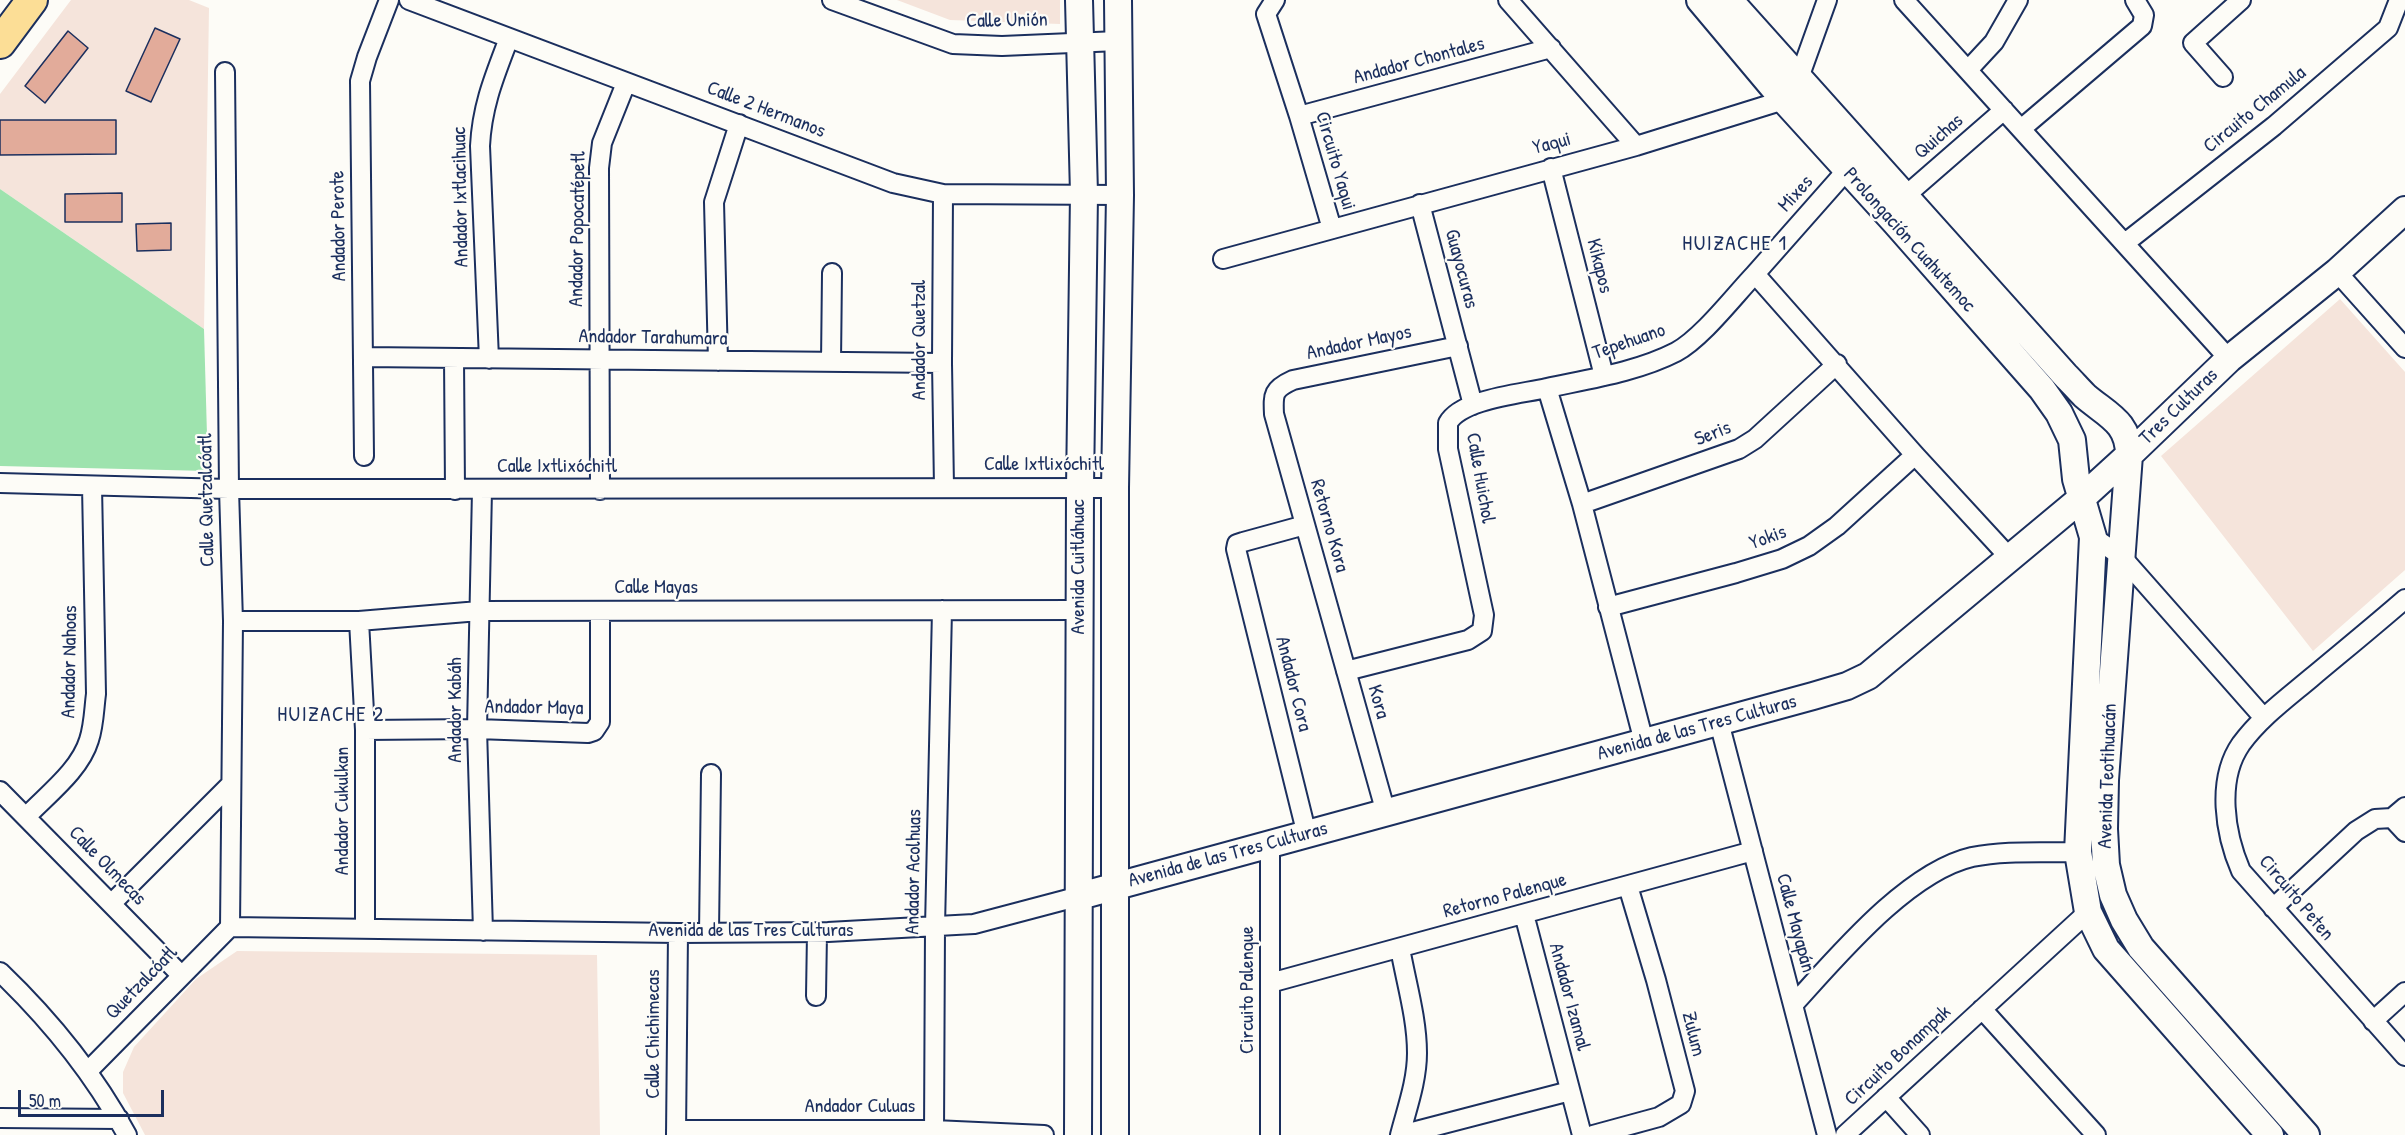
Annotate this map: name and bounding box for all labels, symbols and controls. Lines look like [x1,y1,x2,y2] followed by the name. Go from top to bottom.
[966,8,1048,34] street label: Calle Unión
[1351,32,1487,90] street label: Andador Chontales
[2199,61,2311,159] street label: Circuito Chamula
[703,76,829,144] street label: Calle 2 Hermanos
[1309,109,1361,213] street label: Circuito Yaqui
[1910,109,1968,165] street label: Quichas
[448,127,474,267] street label: Andador Ixtlacihuac
[1530,127,1574,161] street label: Yaqui
[565,151,591,307] street label: Andador Popocatépetl
[1838,163,1980,317] street label: Prolongación Cuahutemoc
[326,170,352,282] street label: Andador Perote
[1773,171,1819,217] street label: Mixes
[1439,227,1483,311] street label: Guayocuras
[1682,231,1788,257] district label: HUIZACHE 1
[1581,236,1617,296] street label: Kikapos
[908,280,932,400] street label: Andador Quetzal
[1590,318,1668,366] street label: Tepehuano
[1304,320,1414,366] street label: Andador Mayos
[578,325,728,351] street label: Andador Tarahumara
[2135,364,2223,450] street label: Tres Culturas
[1691,416,1735,452] street label: Seris
[1460,431,1500,525] street label: Calle Huichol
[194,433,220,567] street label: Calle Quetzalcóatl
[984,453,1104,477] street label: Calle Ixtlixóchitl
[497,455,617,479] street label: Calle Ixtlixóchitl
[1304,477,1354,575] street label: Retorno Kora
[1067,500,1091,634] street label: Avenida Cuitláhuac
[1746,520,1790,556] street label: Yokis
[614,576,698,600] street label: Calle Mayas
[57,605,83,719] street label: Andador Nahoas
[1270,634,1316,734] street label: Andador Cora
[444,657,468,763] street label: Andador Kabáh
[1362,682,1394,722] street label: Kora
[1595,690,1799,766] street label: Avenida de las Tres Culturas
[484,695,584,721] street label: Andador Maya
[277,702,385,728] district label: HUIZACHE 2
[2093,703,2123,849] street label: Avenida Teotihuacán
[331,747,355,875] street label: Andador Cukulkan
[901,809,927,935] street label: Andador Acolhuas
[1126,817,1330,893] street label: Avenida de las Tres Culturas
[63,821,151,911] street label: Calle Olmecas
[2253,850,2339,946] street label: Circuito Peten
[1441,868,1569,924] street label: Retorno Palenque
[1770,871,1820,975] street label: Calle Mayapán
[648,919,854,943] street label: Avenida de las Tres Culturas
[1236,926,1260,1054] street label: Circuito Palenque
[101,941,183,1025] street label: Quetzalcóatl
[1543,941,1595,1053] street label: Andador Izamal
[642,969,666,1099] street label: Calle Chichimecas
[1840,1001,1956,1111] street label: Circuito Bonampak
[1676,1009,1710,1059] street label: Zulum
[21,1078,166,1116] scale bar
[29,1088,61,1113] text: 50 m
[805,1095,915,1119] street label: Andador Culuas

